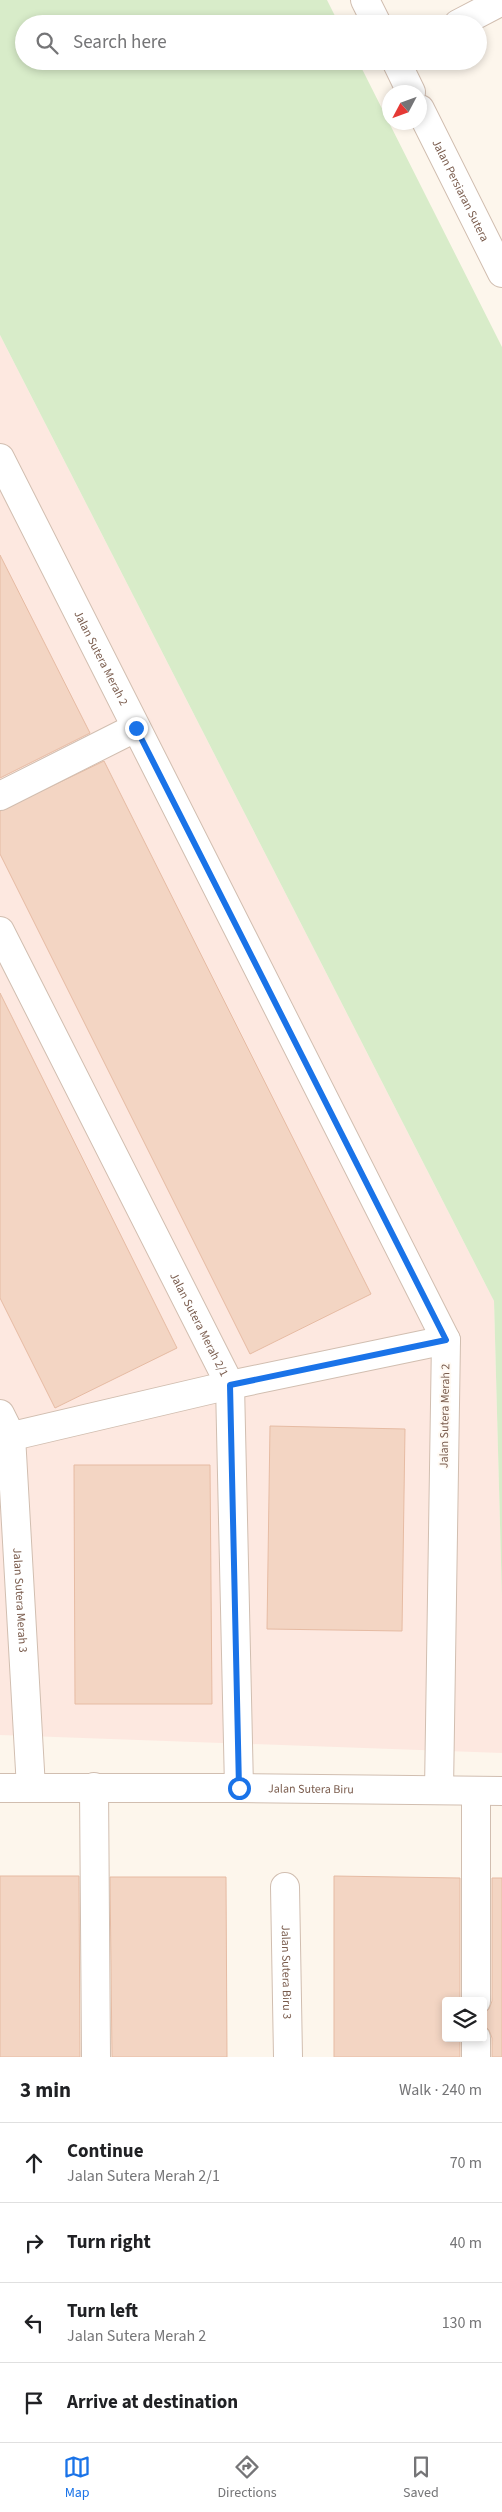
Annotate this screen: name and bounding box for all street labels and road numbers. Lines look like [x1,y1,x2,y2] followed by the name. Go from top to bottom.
[428,136,493,244] street label: Jalan Persiaran Sutera
[70,607,132,708] street label: Jalan Sutera Merah 2
[166,1269,233,1379] street label: Jalan Sutera Merah 2/1
[436,1364,454,1468] street label: Jalan Sutera Merah 2
[9,1547,32,1653] street label: Jalan Sutera Merah 3
[268,1780,354,1798] street label: Jalan Sutera Biru
[277,1925,296,2019] street label: Jalan Sutera Biru 3

